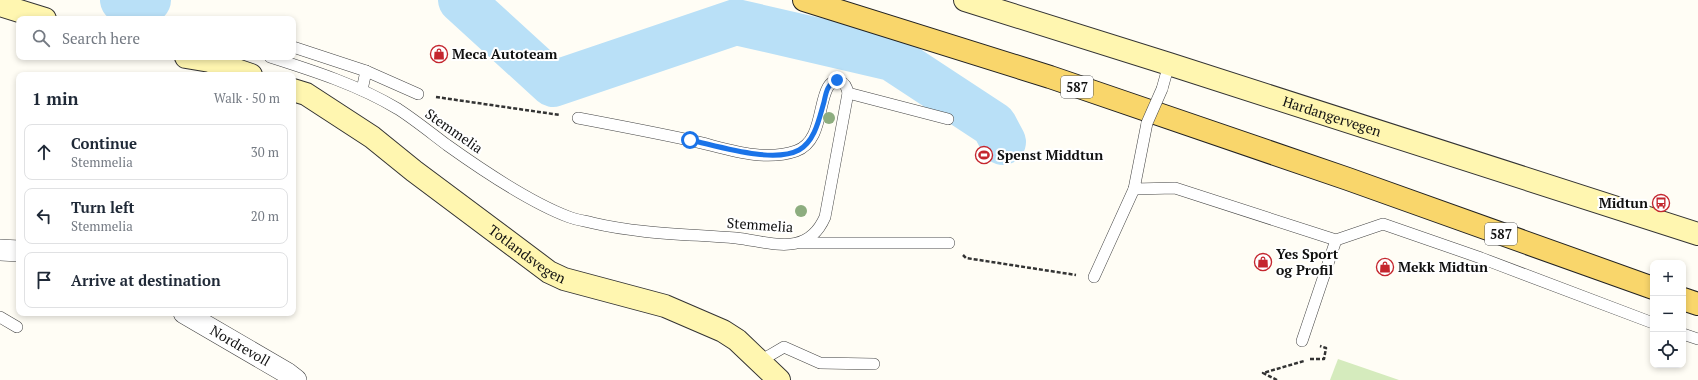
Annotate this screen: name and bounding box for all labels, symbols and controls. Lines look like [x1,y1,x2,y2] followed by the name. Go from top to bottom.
[16,16,296,60] search box
[30,27,52,49] icon: search
[62,28,140,48] text: Search here
[429,44,449,64] shop icon: Meca Autoteam
[452,44,557,63] place label: Meca Autoteam
[828,71,846,89] route end
[1061,76,1093,98] road number: 587
[32,87,79,110] text: 1 min
[214,89,280,107] text: Walk · 50 m
[1280,91,1385,141] street label: Hardangervegen
[422,104,487,157] street label: Stemmelia
[681,131,699,149] route start
[71,133,137,153] text: Continue
[33,141,55,163] icon: ahead
[251,143,279,161] text: 30 m
[974,145,994,165] sports icon: Spenst Middtun
[997,145,1103,164] place label: Spenst Middtun
[71,153,133,171] text: Stemmelia
[1599,193,1648,212] place label: Midtun
[1651,193,1671,213] bus stop icon: Midtun
[71,197,135,217] text: Turn left
[33,205,55,227] icon: left
[251,207,279,225] text: 20 m
[726,213,794,236] street label: Stemmelia
[71,217,133,235] text: Stemmelia
[485,220,570,288] street label: Totlandsvegen
[1485,223,1517,245] road number: 587
[1276,244,1339,279] place label: Yes Sport og Profil
[1253,252,1273,272] shop icon: Yes Sport og Profil
[1375,257,1395,277] shop icon: Mekk Midtun
[1398,257,1488,276] place label: Mekk Midtun
[1650,260,1686,368] map controls
[1650,260,1686,296] button: +
[33,269,55,291] icon: arrive
[71,270,221,290] text: Arrive at destination
[1650,296,1686,332] button: −
[207,320,274,370] street label: Nordrevoll
[1650,332,1686,368] button: locate

